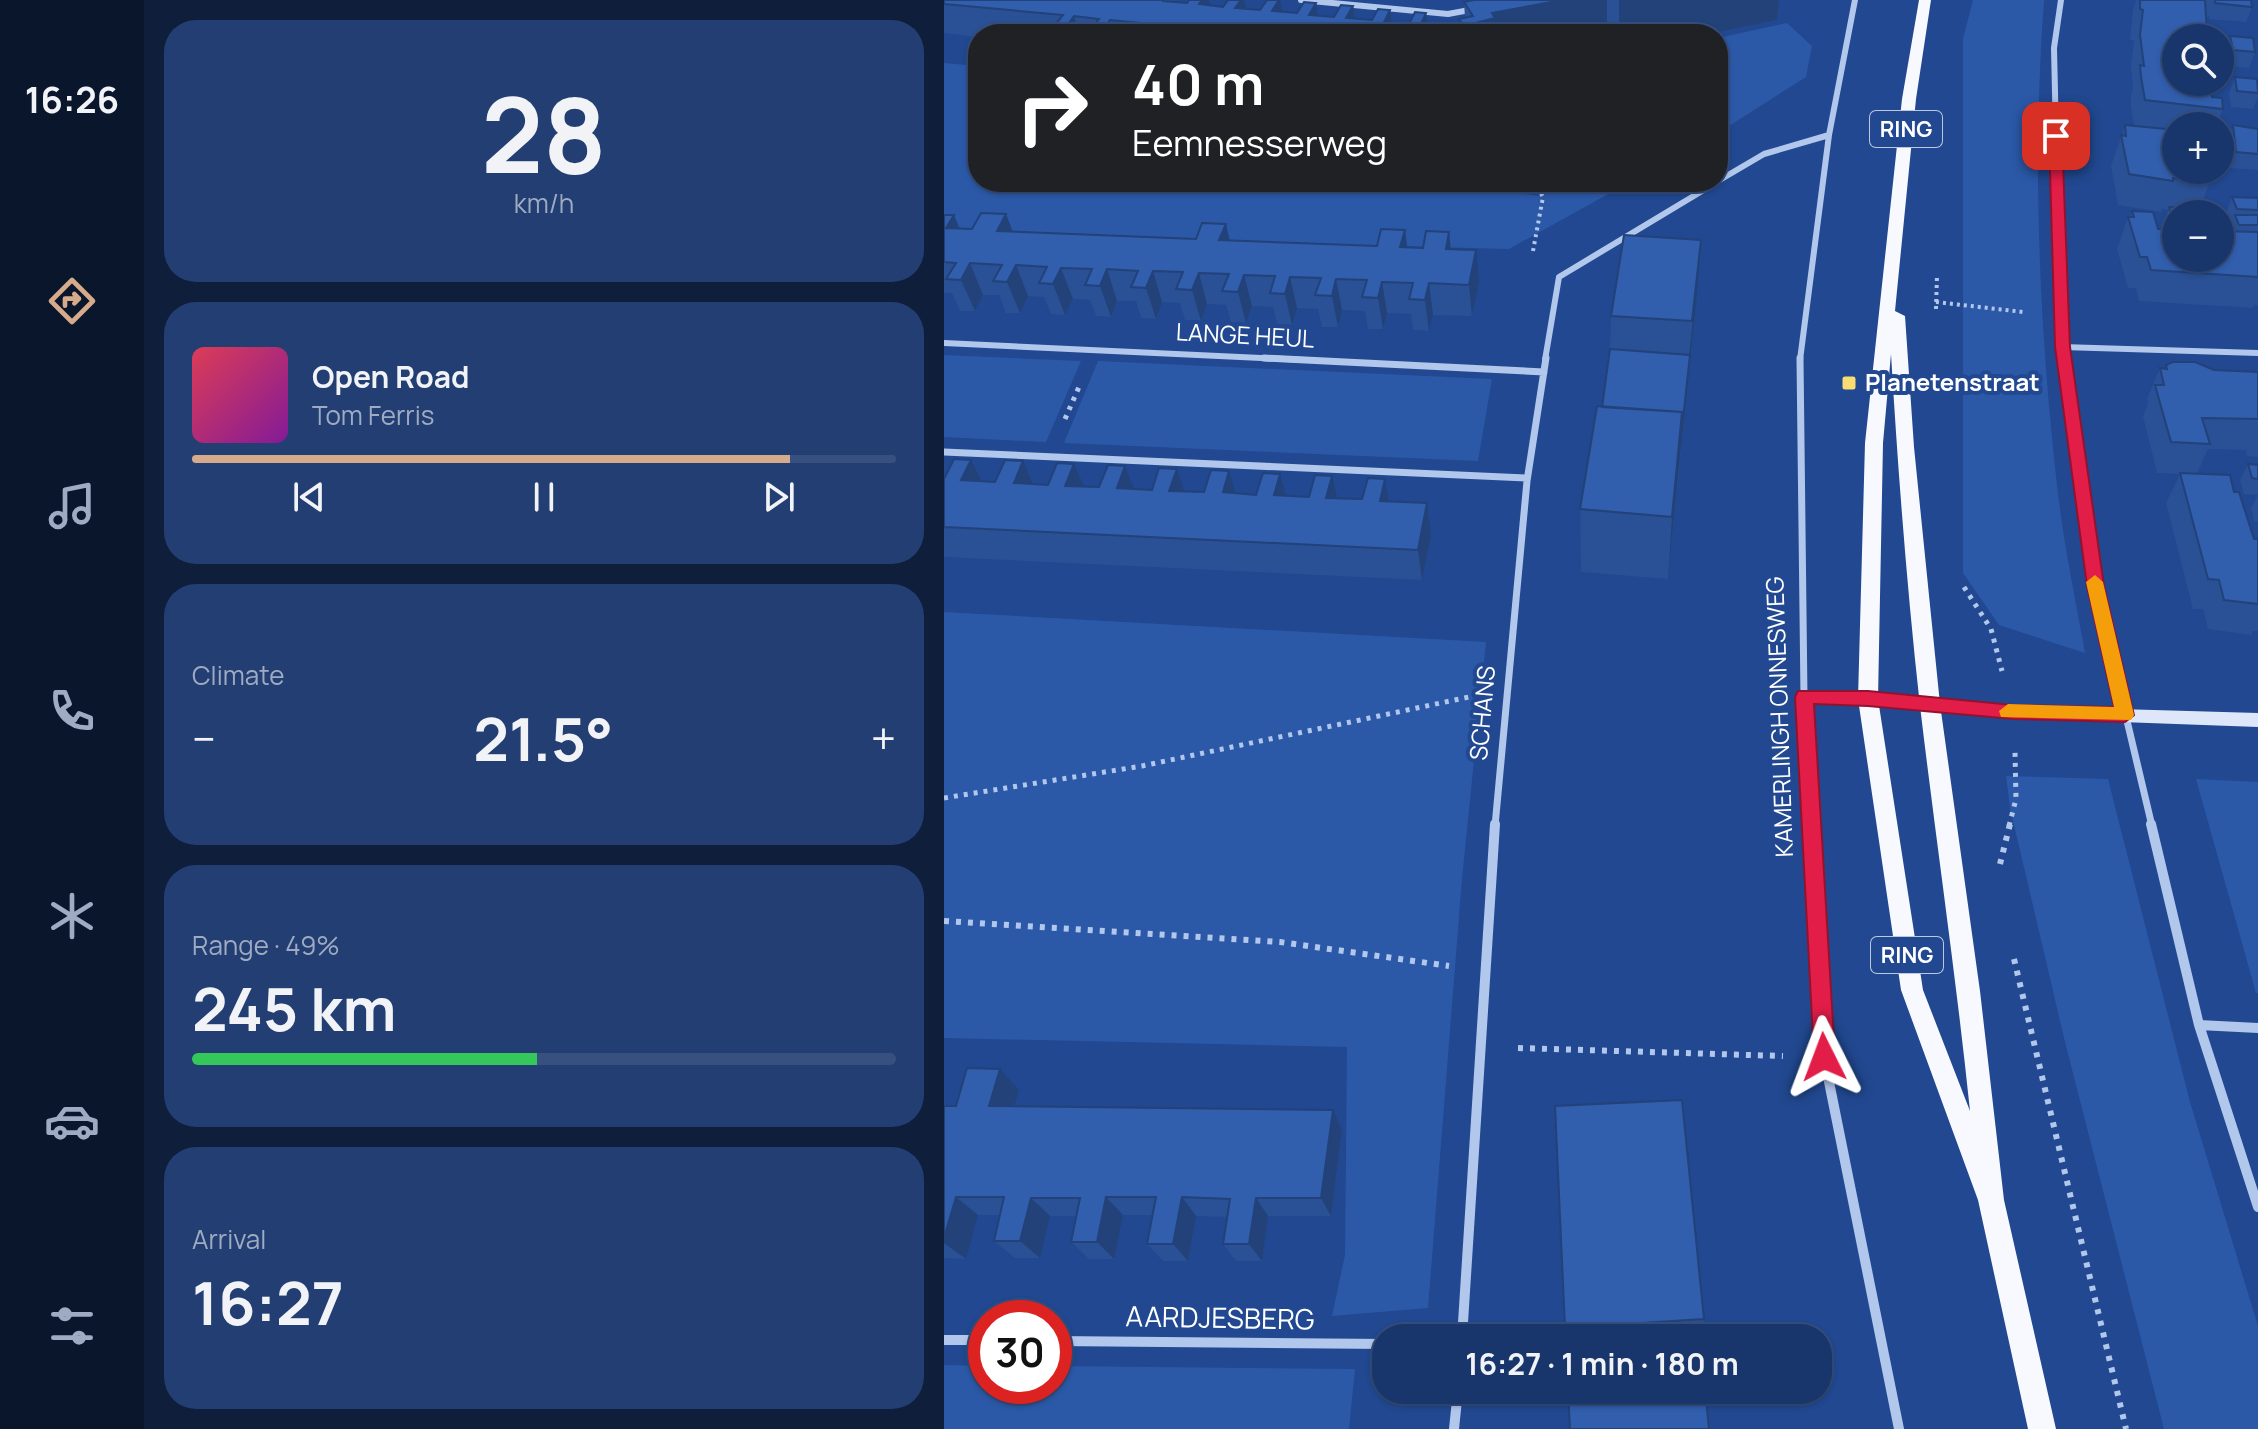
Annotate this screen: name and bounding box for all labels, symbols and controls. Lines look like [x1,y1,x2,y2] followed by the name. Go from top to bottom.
[2162,24,2234,272] map controls
[2162,24,2234,96] button: search
[1132,45,1264,122] text: 40 m
[1000,56,1104,160] icon: right
[481,62,607,204] text: 28
[25,75,119,124] text: 16:26
[2022,102,2090,170] pin
[1870,111,1942,147] road number: RING
[2162,112,2234,184] button: +
[2034,114,2078,158] icon: arrive
[1132,118,1387,167] text: Eemnesserweg
[514,185,574,221] text: km/h
[2162,200,2234,272] button: −
[44,273,100,329] icon: directions
[1175,314,1315,355] street label: LANGE HEUL
[312,356,469,397] text: Open Road
[1865,365,2040,398] place label: Planetenstraat
[1840,374,1858,392] marker: Planetenstraat
[312,397,434,433] text: Tom Ferris
[287,475,331,519] icon: previous
[522,475,566,519] icon: pause
[757,475,801,519] icon: next
[44,478,100,534] icon: music
[1757,576,1800,858] street label: KAMERLINGH ONNESWEG
[192,657,284,693] text: Climate
[1461,664,1502,762] street label: SCHANS
[44,683,100,739] icon: phone
[473,697,613,779] text: 21.5°
[192,708,216,768] text: −
[871,708,896,768] text: +
[44,888,100,944] icon: climate
[192,927,340,963] text: Range · 49%
[1871,937,1943,973] road number: RING
[192,967,396,1049] text: 245 km
[1782,1015,1866,1099] position arrow
[44,1093,100,1149] icon: car
[192,1221,266,1257] text: Arrival
[192,1261,344,1343] text: 16:27
[1125,1296,1315,1338] street label: AARDJESBERG
[44,1298,100,1354] icon: filters
[968,1300,1072,1404] speed limit sign: 30
[1465,1343,1739,1384] text: 16:27 · 1 min · 180 m

